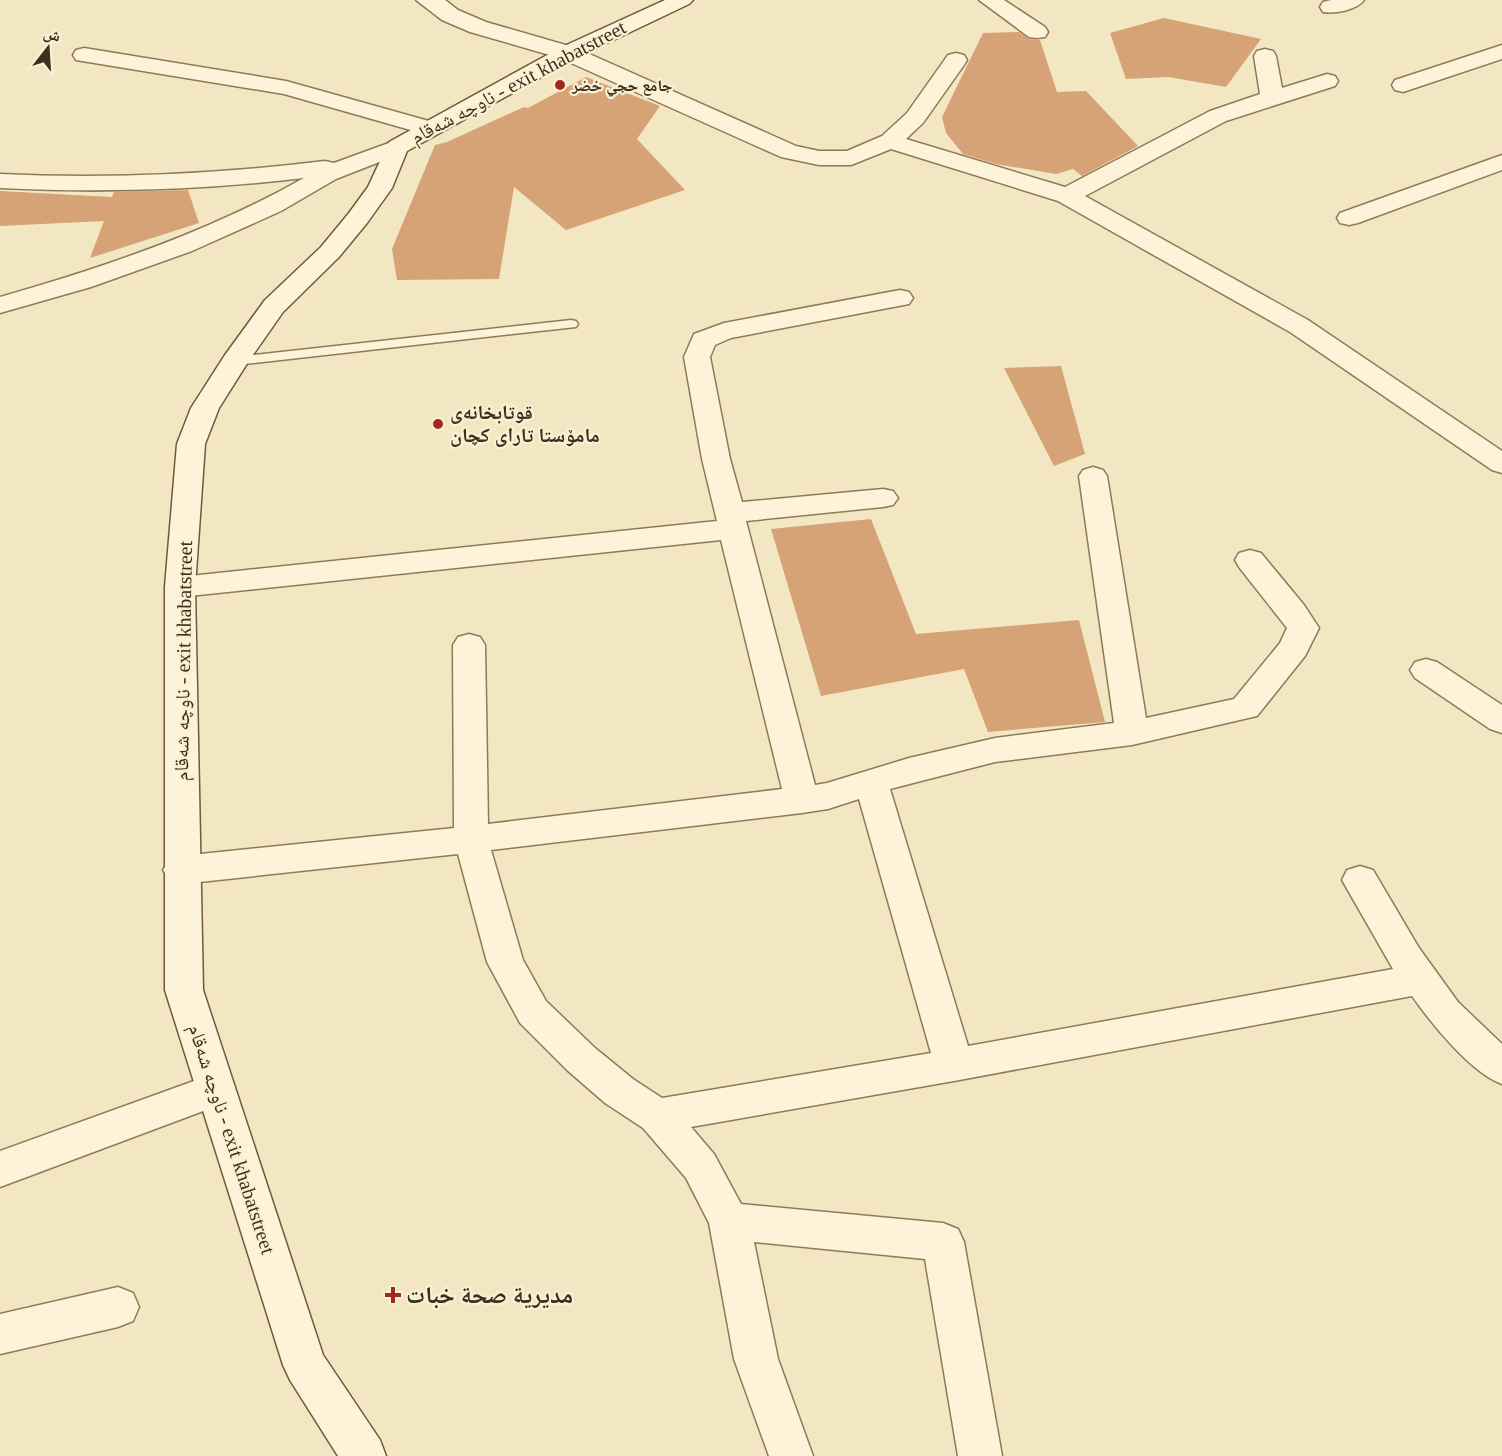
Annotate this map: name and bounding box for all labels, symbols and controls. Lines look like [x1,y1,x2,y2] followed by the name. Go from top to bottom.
[407,16,631,151] street label: ناوچە شەقام - exit khabatstreet
[18,18,78,78] north arrow
[41,24,63,46] text: ش
[571,77,672,97] place label: جامع حجي خضر
[553,78,567,92] marker: جامع حجي خضر
[450,401,600,447] place label: قوتابخانەی مامۆستا تارای کچان
[431,417,445,431] marker: قوتابخانەی مامۆستا تارای کچان
[170,540,199,781] street label: ناوچە شەقام - exit khabatstreet
[182,1021,280,1258] street label: ناوچە شەقام - exit khabatstreet
[406,1282,573,1309] place label: مديرية صحة خبات
[384,1286,402,1304] marker: مديرية صحة خبات

